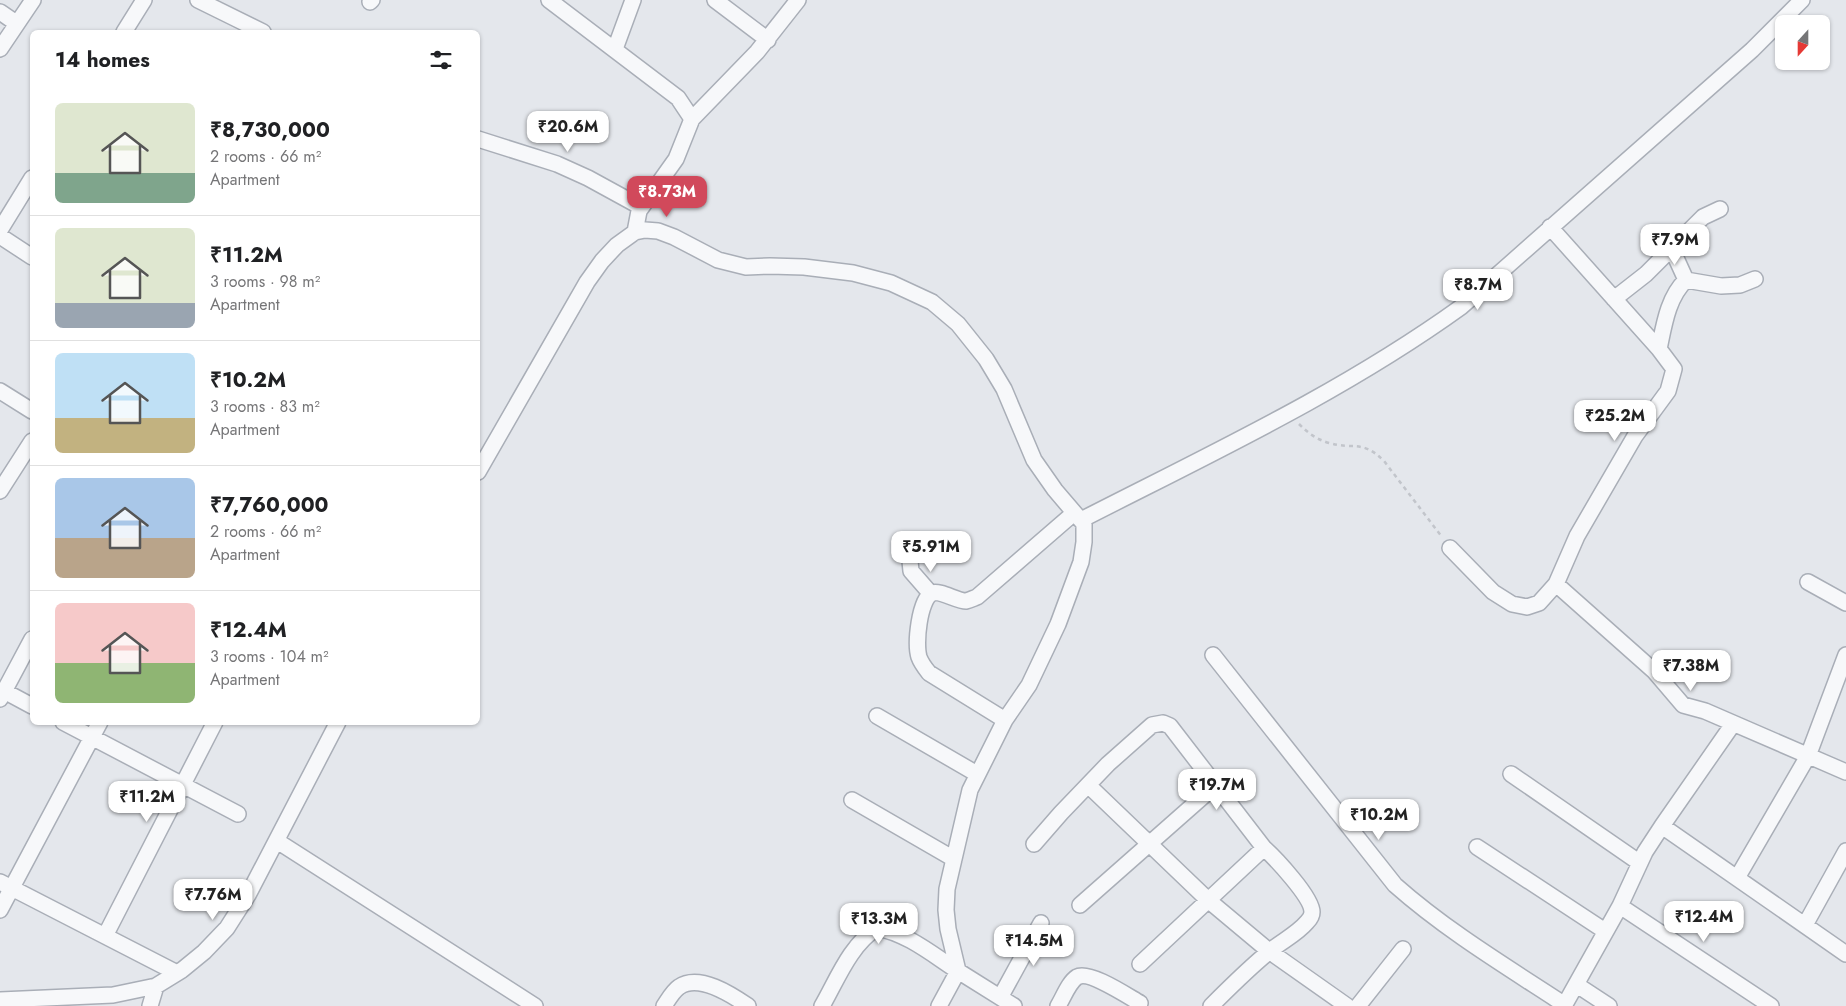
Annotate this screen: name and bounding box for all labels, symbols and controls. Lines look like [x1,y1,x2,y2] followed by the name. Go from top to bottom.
[1775,15,1830,70] north arrow
[1775,15,1830,70] map controls
[55,45,150,75] text: 14 homes
[427,46,455,74] icon: filters
[527,110,609,153] pin: ₹20.6M
[210,115,330,145] text: ₹8,730,000
[538,115,598,138] text: ₹20.6M
[95,123,155,183] icon: home
[210,145,321,168] text: 2 rooms · 66 m²
[210,168,280,191] text: Apartment
[626,176,708,218] pin: ₹8.73M
[638,180,696,203] text: ₹8.73M
[1640,224,1710,266] pin: ₹7.9M
[1651,228,1699,251] text: ₹7.9M
[210,240,283,270] text: ₹11.2M
[95,248,155,308] icon: home
[1443,268,1513,311] pin: ₹8.7M
[210,270,320,293] text: 3 rooms · 98 m²
[1454,273,1502,296] text: ₹8.7M
[210,293,280,316] text: Apartment
[210,365,286,395] text: ₹10.2M
[95,373,155,433] icon: home
[210,395,320,418] text: 3 rooms · 83 m²
[1574,400,1656,442] pin: ₹25.2M
[1585,404,1645,427] text: ₹25.2M
[210,418,280,441] text: Apartment
[210,490,329,520] text: ₹7,760,000
[95,498,155,558] icon: home
[210,520,321,543] text: 2 rooms · 66 m²
[890,530,972,573] pin: ₹5.91M
[902,535,960,558] text: ₹5.91M
[210,543,280,566] text: Apartment
[210,615,287,645] text: ₹12.4M
[95,623,155,683] icon: home
[210,645,329,668] text: 3 rooms · 104 m²
[1650,650,1732,692] pin: ₹7.38M
[1663,654,1719,677] text: ₹7.38M
[210,668,280,691] text: Apartment
[1176,768,1258,811] pin: ₹19.7M
[1189,773,1245,796] text: ₹19.7M
[106,780,188,823] pin: ₹11.2M
[119,785,175,808] text: ₹11.2M
[1338,798,1420,841] pin: ₹10.2M
[1350,803,1408,826] text: ₹10.2M
[172,878,254,921] pin: ₹7.76M
[185,883,241,906] text: ₹7.76M
[1663,900,1745,943] pin: ₹12.4M
[838,902,920,945] pin: ₹13.3M
[1675,905,1733,928] text: ₹12.4M
[851,907,907,930] text: ₹13.3M
[993,924,1075,967] pin: ₹14.5M
[1005,929,1063,952] text: ₹14.5M

